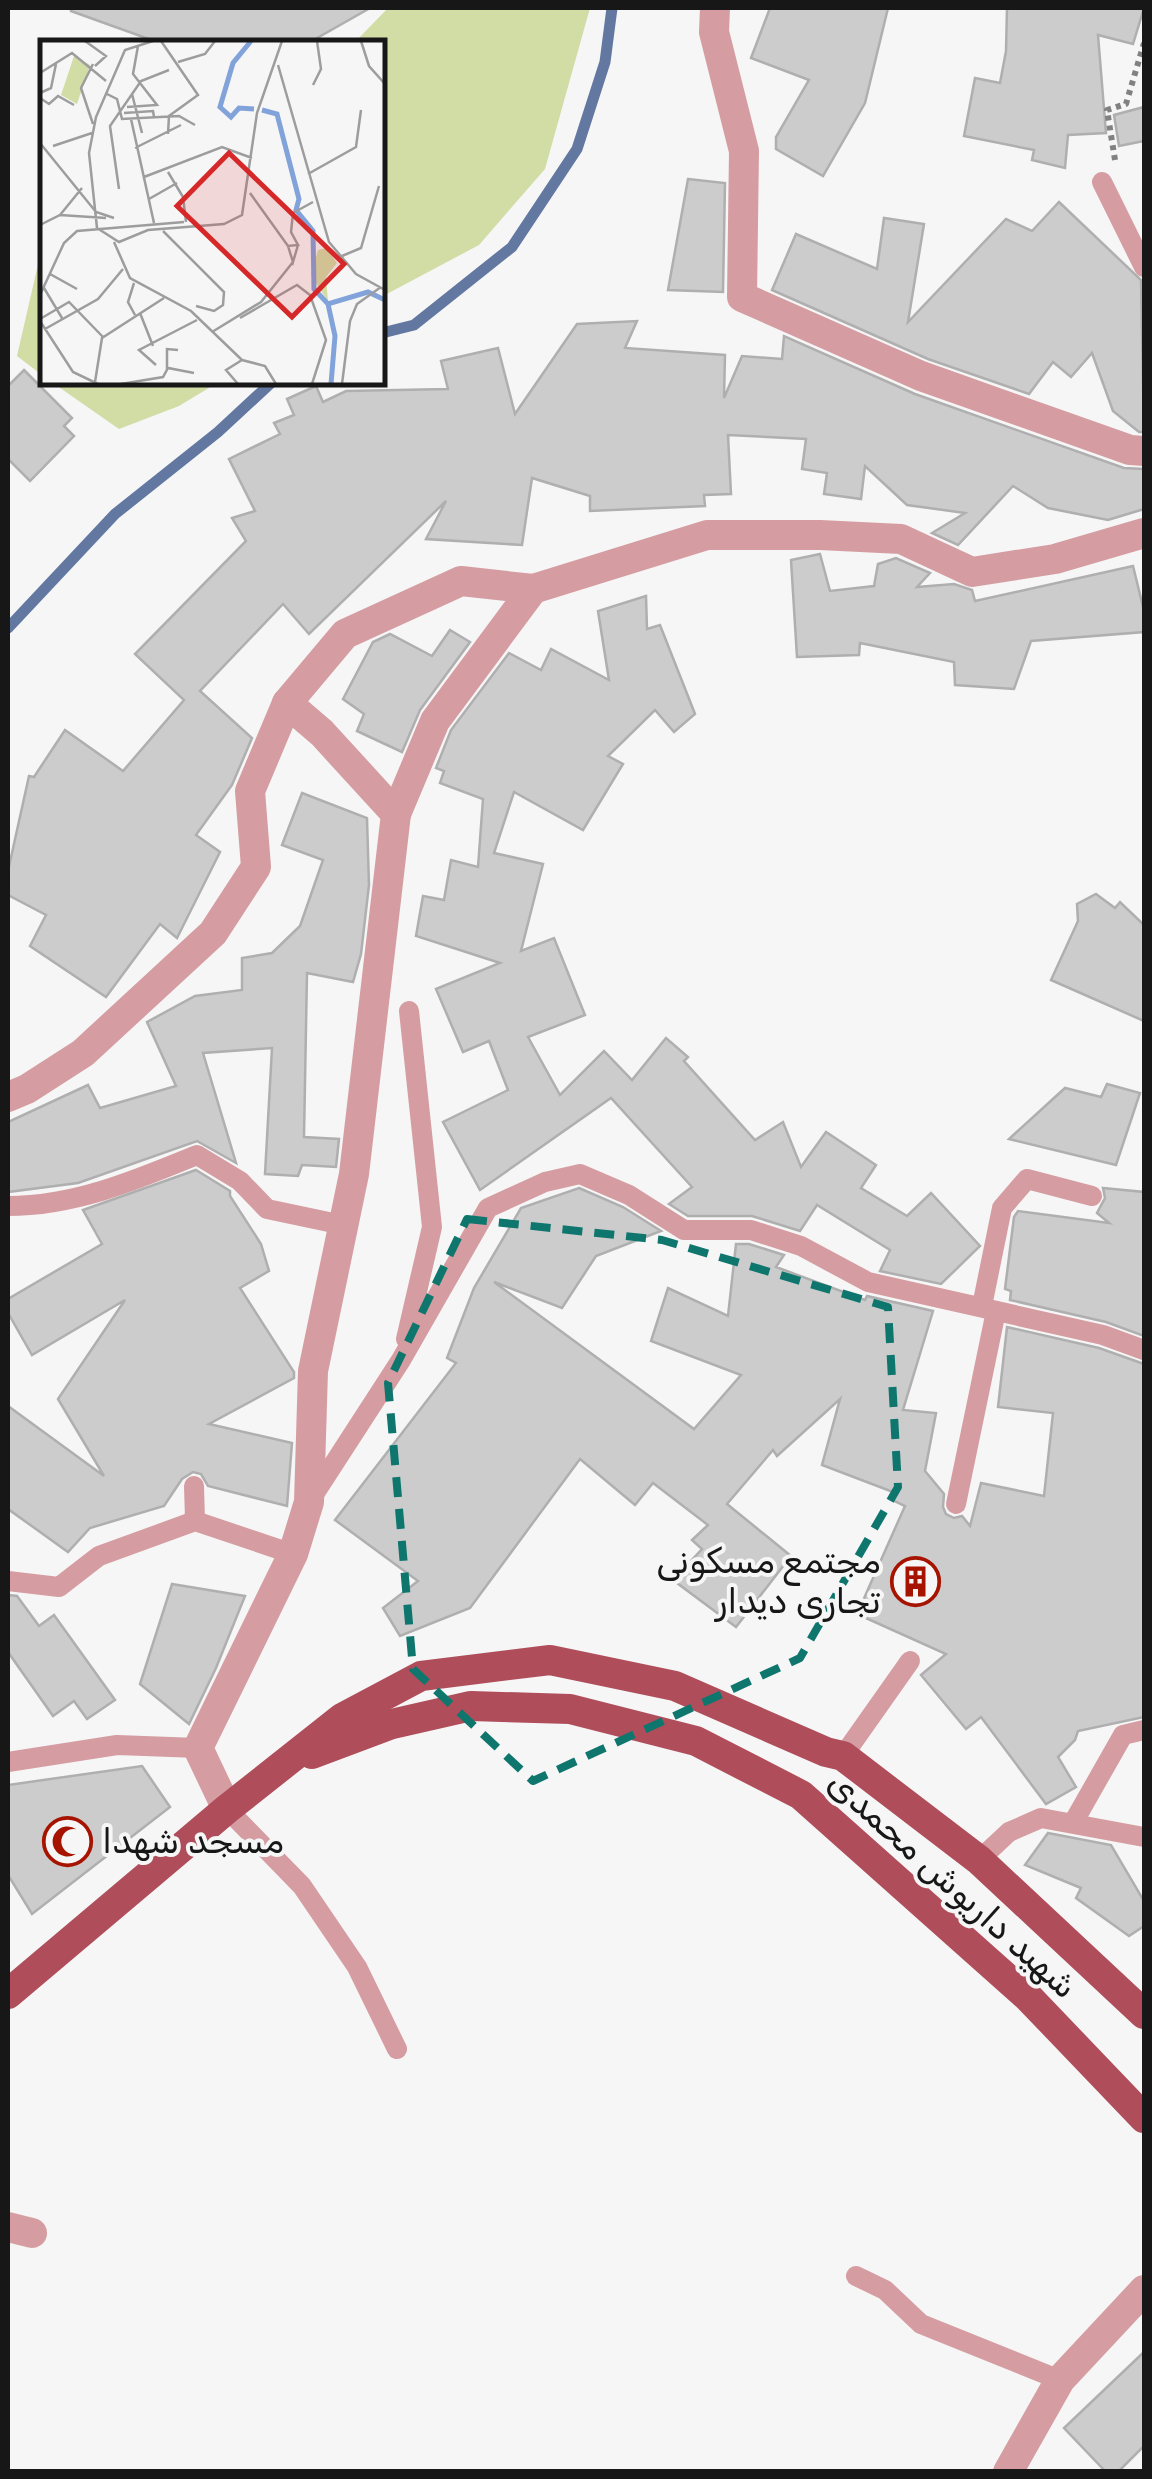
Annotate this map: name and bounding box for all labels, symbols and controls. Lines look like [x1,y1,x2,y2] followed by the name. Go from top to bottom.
[40,40,385,385] inset map
[656,1540,881,1622] place label: مجتمع مسکونی تجاری دیدار
[890,1555,942,1607] building icon: مجتمع مسکونی تجاری دیدار
[820,1761,1086,2007] street label: شهید داریوش محمدی
[41,1815,93,1867] mosque icon: مسجد شهدا
[102,1820,284,1862] place label: مسجد شهدا

